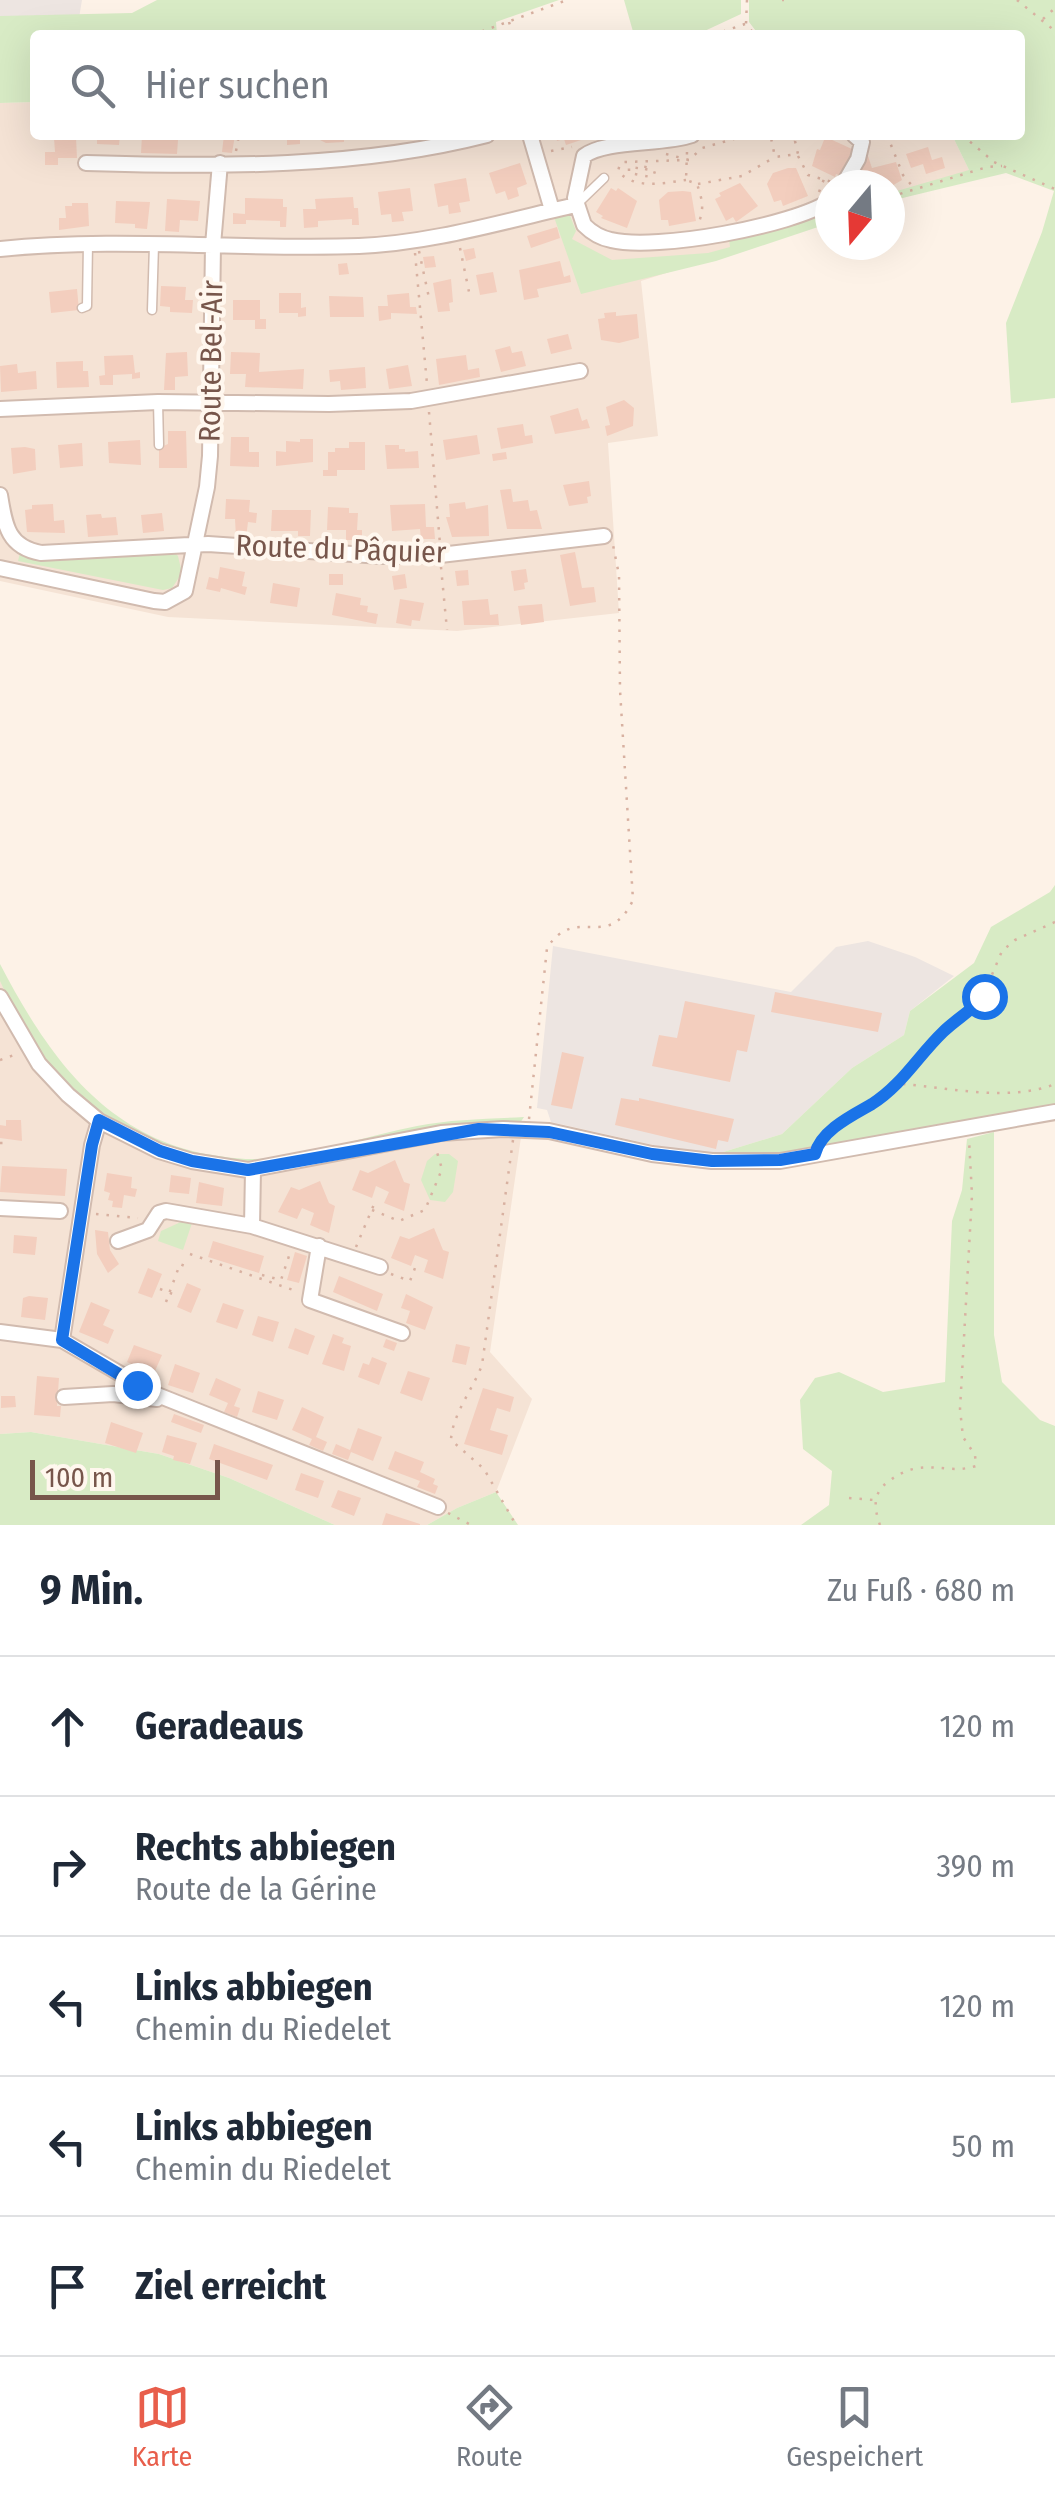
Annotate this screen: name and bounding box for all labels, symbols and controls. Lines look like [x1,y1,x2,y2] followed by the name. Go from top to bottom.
[30,30,1025,140] search box
[65,58,120,113] icon: search
[145,62,330,108] text: Hier suchen
[815,170,905,260] north arrow
[192,279,230,442] street label: Route Bel-Air
[235,527,448,571] street label: Route du Pâquier
[962,974,1008,1020] route start
[115,1363,161,1409] route end
[30,1455,220,1500] scale bar
[45,1461,113,1494] text: 100 m
[40,1565,143,1615] text: 9 Min.
[827,1571,1015,1609] text: Zu Fuß · 680 m
[40,1699,95,1754] icon: ahead
[135,1703,303,1749] text: Geradeaus
[940,1707,1015,1745] text: 120 m
[135,1824,396,1870] text: Rechts abbiegen
[40,1839,95,1894] icon: right
[937,1847,1015,1885] text: 390 m
[135,1870,377,1908] text: Route de la Gérine
[135,1964,373,2010] text: Links abbiegen
[40,1979,95,2034] icon: left
[940,1987,1015,2025] text: 120 m
[135,2010,391,2048] text: Chemin du Riedelet
[135,2104,373,2150] text: Links abbiegen
[40,2119,95,2174] icon: left
[952,2127,1015,2165] text: 50 m
[135,2150,391,2188] text: Chemin du Riedelet
[40,2259,95,2314] icon: arrive
[135,2263,326,2309] text: Ziel erreicht
[132,2380,192,2473] tab: Karte
[456,2380,523,2473] tab: Route
[786,2380,923,2473] tab: Gespeichert

